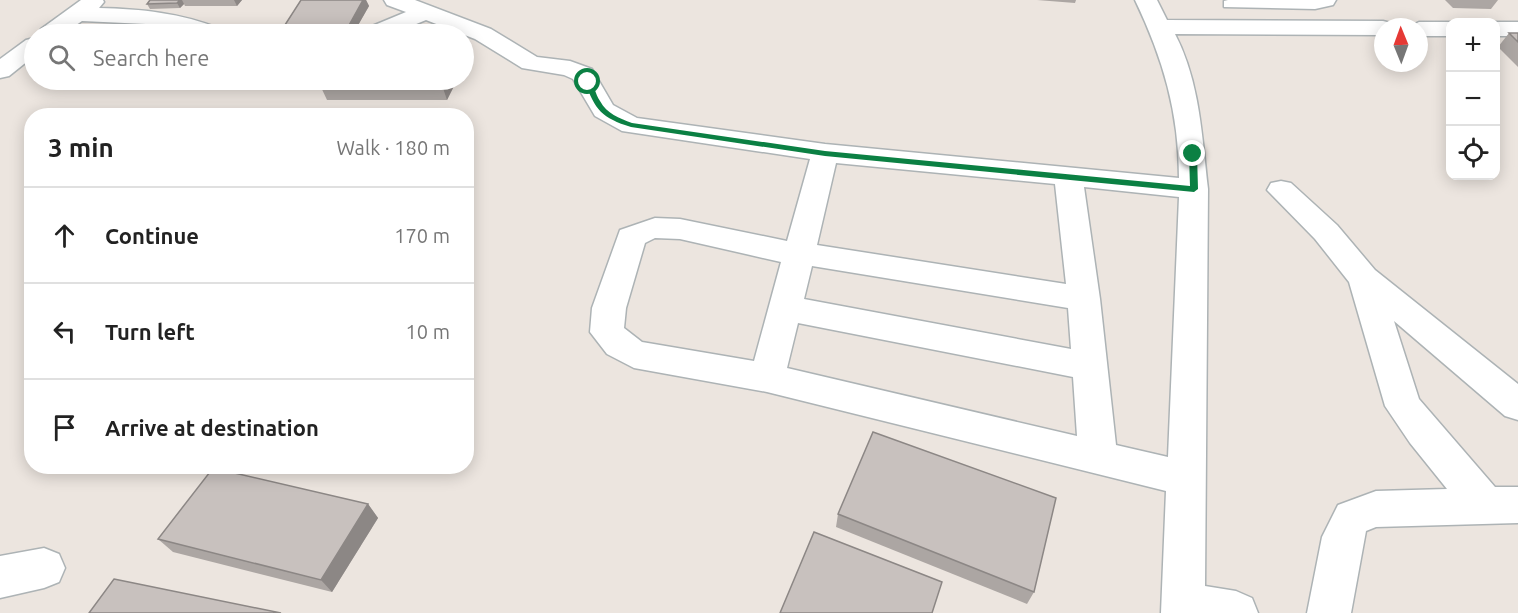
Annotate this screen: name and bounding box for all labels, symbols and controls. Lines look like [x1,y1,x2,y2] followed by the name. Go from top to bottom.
[1374,18,1428,72] north arrow
[1446,18,1500,180] map controls
[1446,18,1500,72] button: +
[24,24,474,90] search box
[45,41,78,74] icon: search
[93,45,209,70] text: Search here
[574,68,600,94] route start
[1446,72,1500,126] button: −
[1446,126,1500,180] button: locate
[48,133,114,162] text: 3 min
[337,136,450,159] text: Walk · 180 m
[1179,140,1205,166] route end
[48,219,81,252] icon: ahead
[105,223,199,248] text: Continue
[394,224,450,247] text: 170 m
[48,315,81,348] icon: left
[105,319,195,344] text: Turn left
[406,320,450,343] text: 10 m
[48,411,81,444] icon: arrive
[105,415,319,440] text: Arrive at destination

